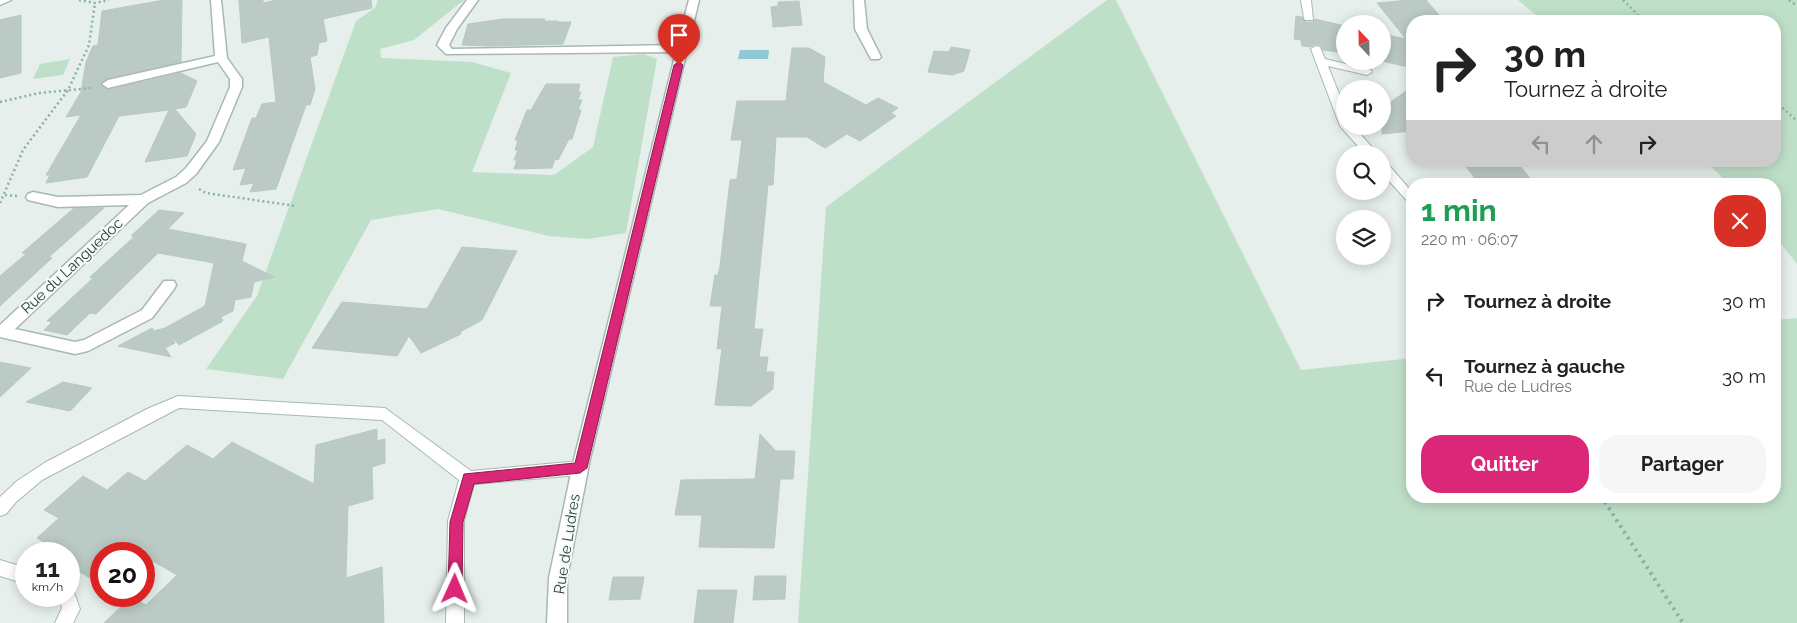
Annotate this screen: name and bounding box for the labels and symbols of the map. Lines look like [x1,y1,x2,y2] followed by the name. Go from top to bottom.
[658,14,700,65] pin
[1336,15,1391,70] north arrow
[17,214,127,318] street label: Rue du Languedoc
[550,493,584,595] street label: Rue de Ludres
[90,542,155,607] speed limit sign: 20
[428,562,480,614] position arrow

